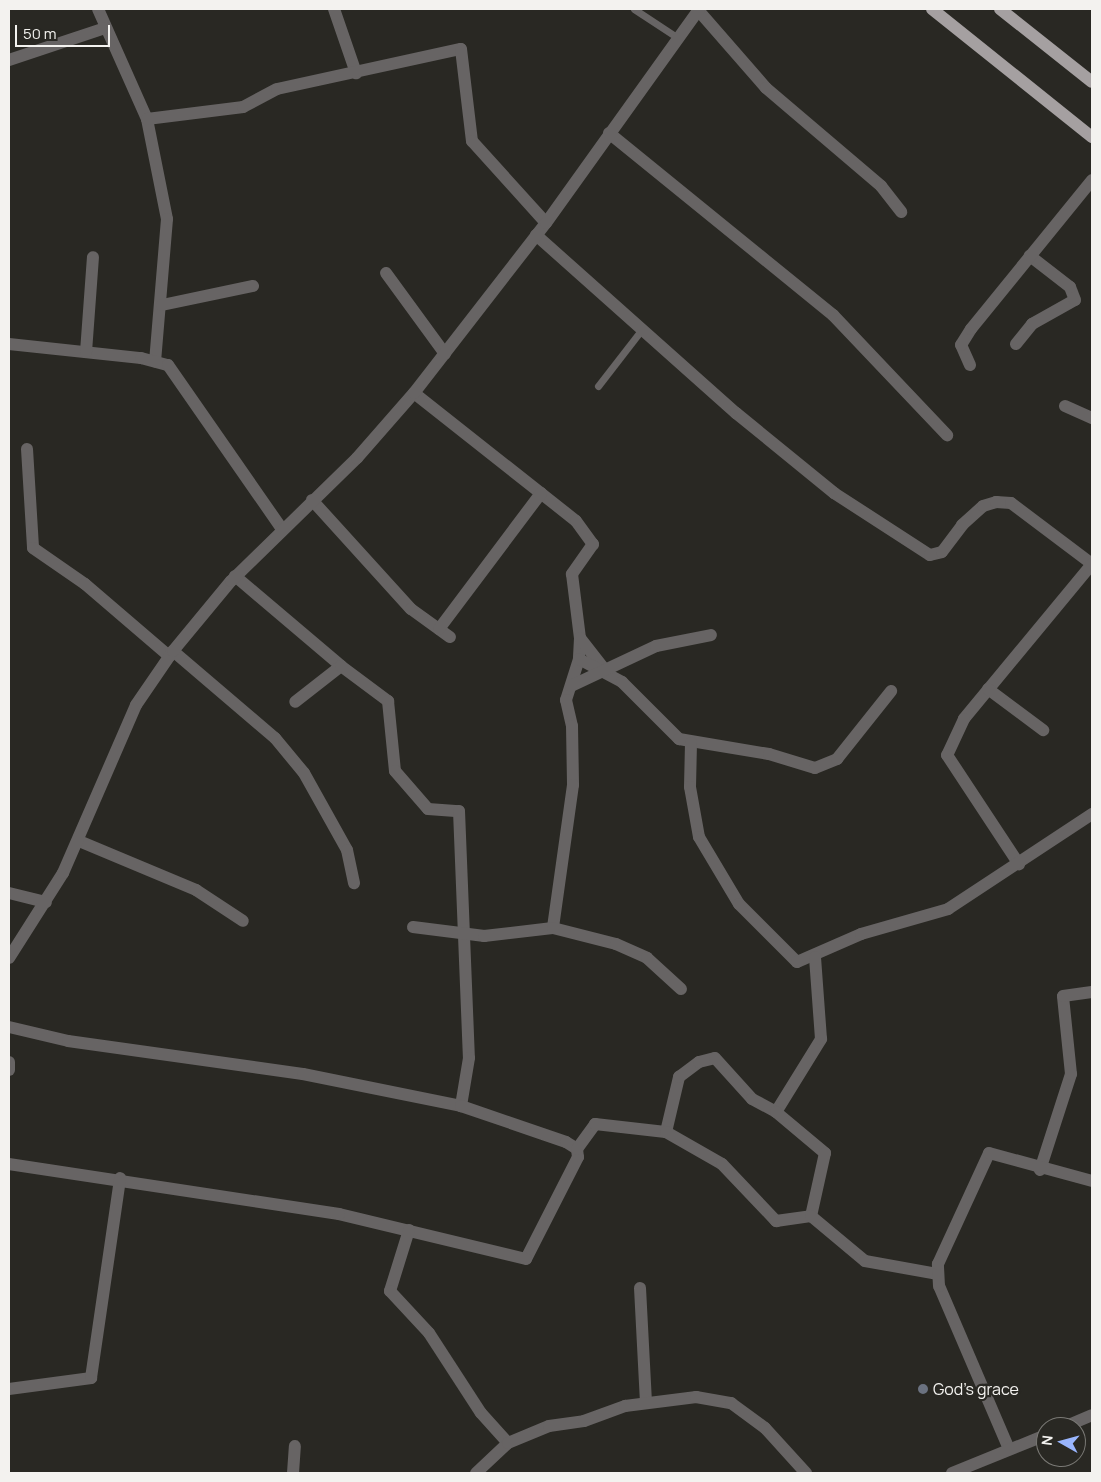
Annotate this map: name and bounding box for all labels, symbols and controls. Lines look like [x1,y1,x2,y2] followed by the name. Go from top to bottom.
[18,15,112,47] scale bar
[23,23,57,44] text: 50 m
[933,1379,1019,1399] place label: God's grace
[917,1383,929,1395] marker: God's grace
[1036,1417,1086,1467] north arrow
[1037,1434,1057,1446] text: N

